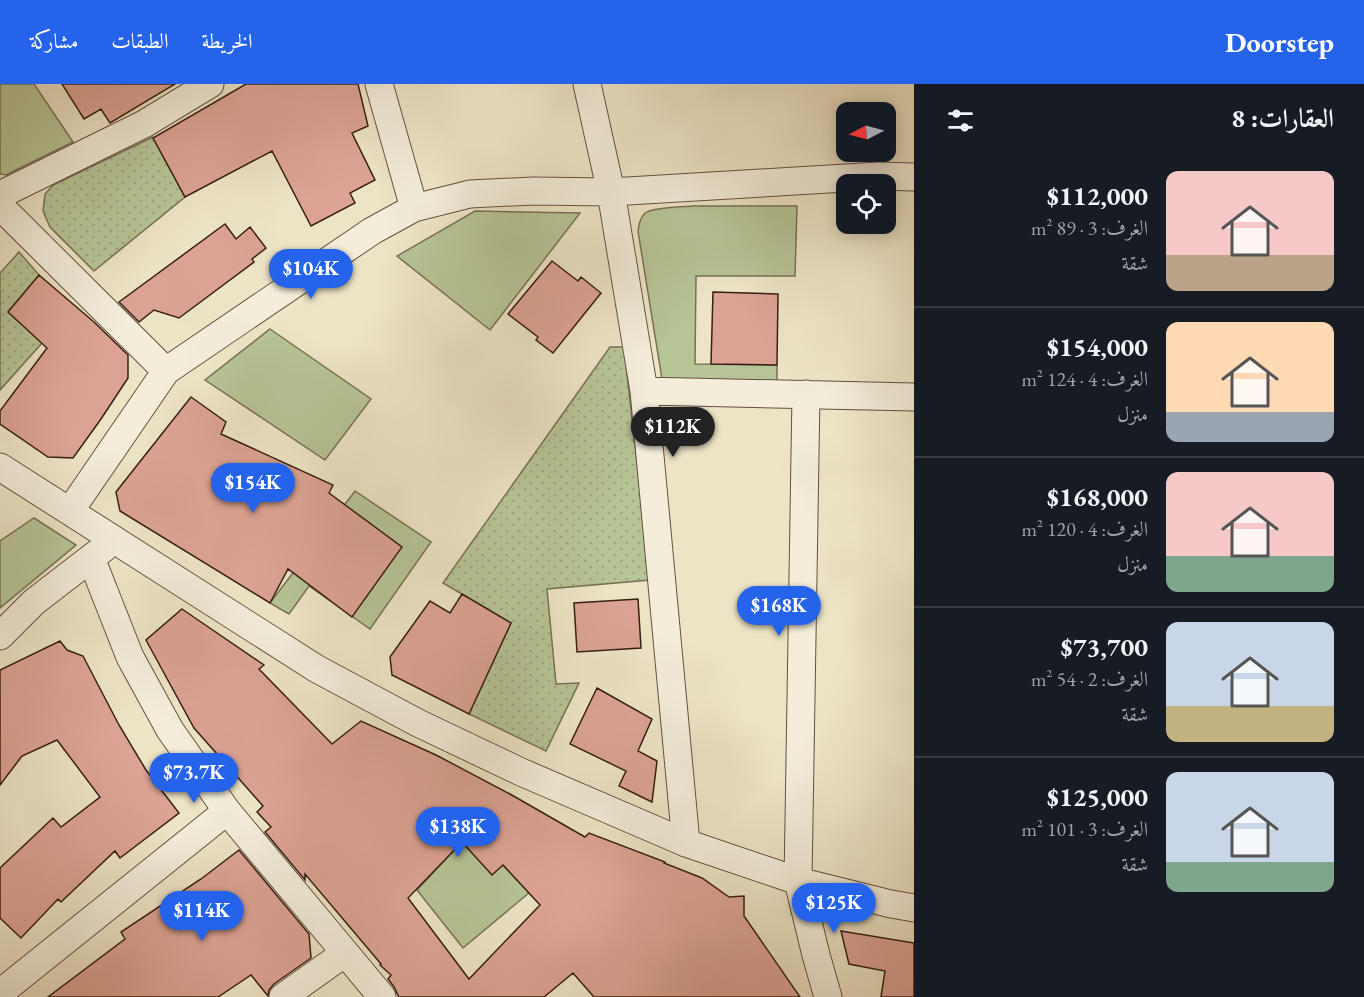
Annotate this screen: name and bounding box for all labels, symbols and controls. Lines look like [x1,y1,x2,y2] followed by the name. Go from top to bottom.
[1225,24,1334,60] text: Doorstep
[30,27,78,54] text: مشاركة
[111,27,168,54] text: الطبقات
[201,27,253,54] text: الخريطة
[1231,101,1334,135] text: العقارات: 8
[836,102,896,162] north arrow
[836,102,896,234] map controls
[944,104,977,137] icon: filters
[836,174,896,234] button: locate
[1047,179,1148,213] text: $112,000
[1214,195,1286,267] icon: home
[1031,215,1148,241] text: الغرف: 3 · 89 m²
[269,249,353,300] pin: $104K
[1122,250,1148,276] text: شقة
[283,255,339,281] text: $104K
[1047,330,1148,364] text: $154,000
[1214,346,1286,418] icon: home
[1021,366,1148,392] text: الغرف: 4 · 124 m²
[1117,401,1148,427] text: منزل
[631,407,715,458] pin: $112K
[645,413,701,439] text: $112K
[211,463,295,514] pin: $154K
[225,469,281,495] text: $154K
[1047,480,1148,514] text: $168,000
[1214,496,1286,568] icon: home
[1021,516,1148,542] text: الغرف: 4 · 120 m²
[1117,551,1148,577] text: منزل
[737,586,821,637] pin: $168K
[751,592,807,618] text: $168K
[1061,630,1148,664] text: $73,700
[1214,646,1286,718] icon: home
[1031,666,1148,692] text: الغرف: 2 · 54 m²
[1122,701,1148,727] text: شقة
[145,753,243,804] pin: $73.7K
[163,759,225,785] text: $73.7K
[1047,780,1148,814] text: $125,000
[1214,796,1286,868] icon: home
[416,807,500,858] pin: $138K
[430,813,486,839] text: $138K
[1021,816,1148,842] text: الغرف: 3 · 101 m²
[1122,851,1148,877] text: شقة
[792,883,876,934] pin: $125K
[806,889,862,915] text: $125K
[160,891,244,942] pin: $114K
[174,897,230,923] text: $114K

